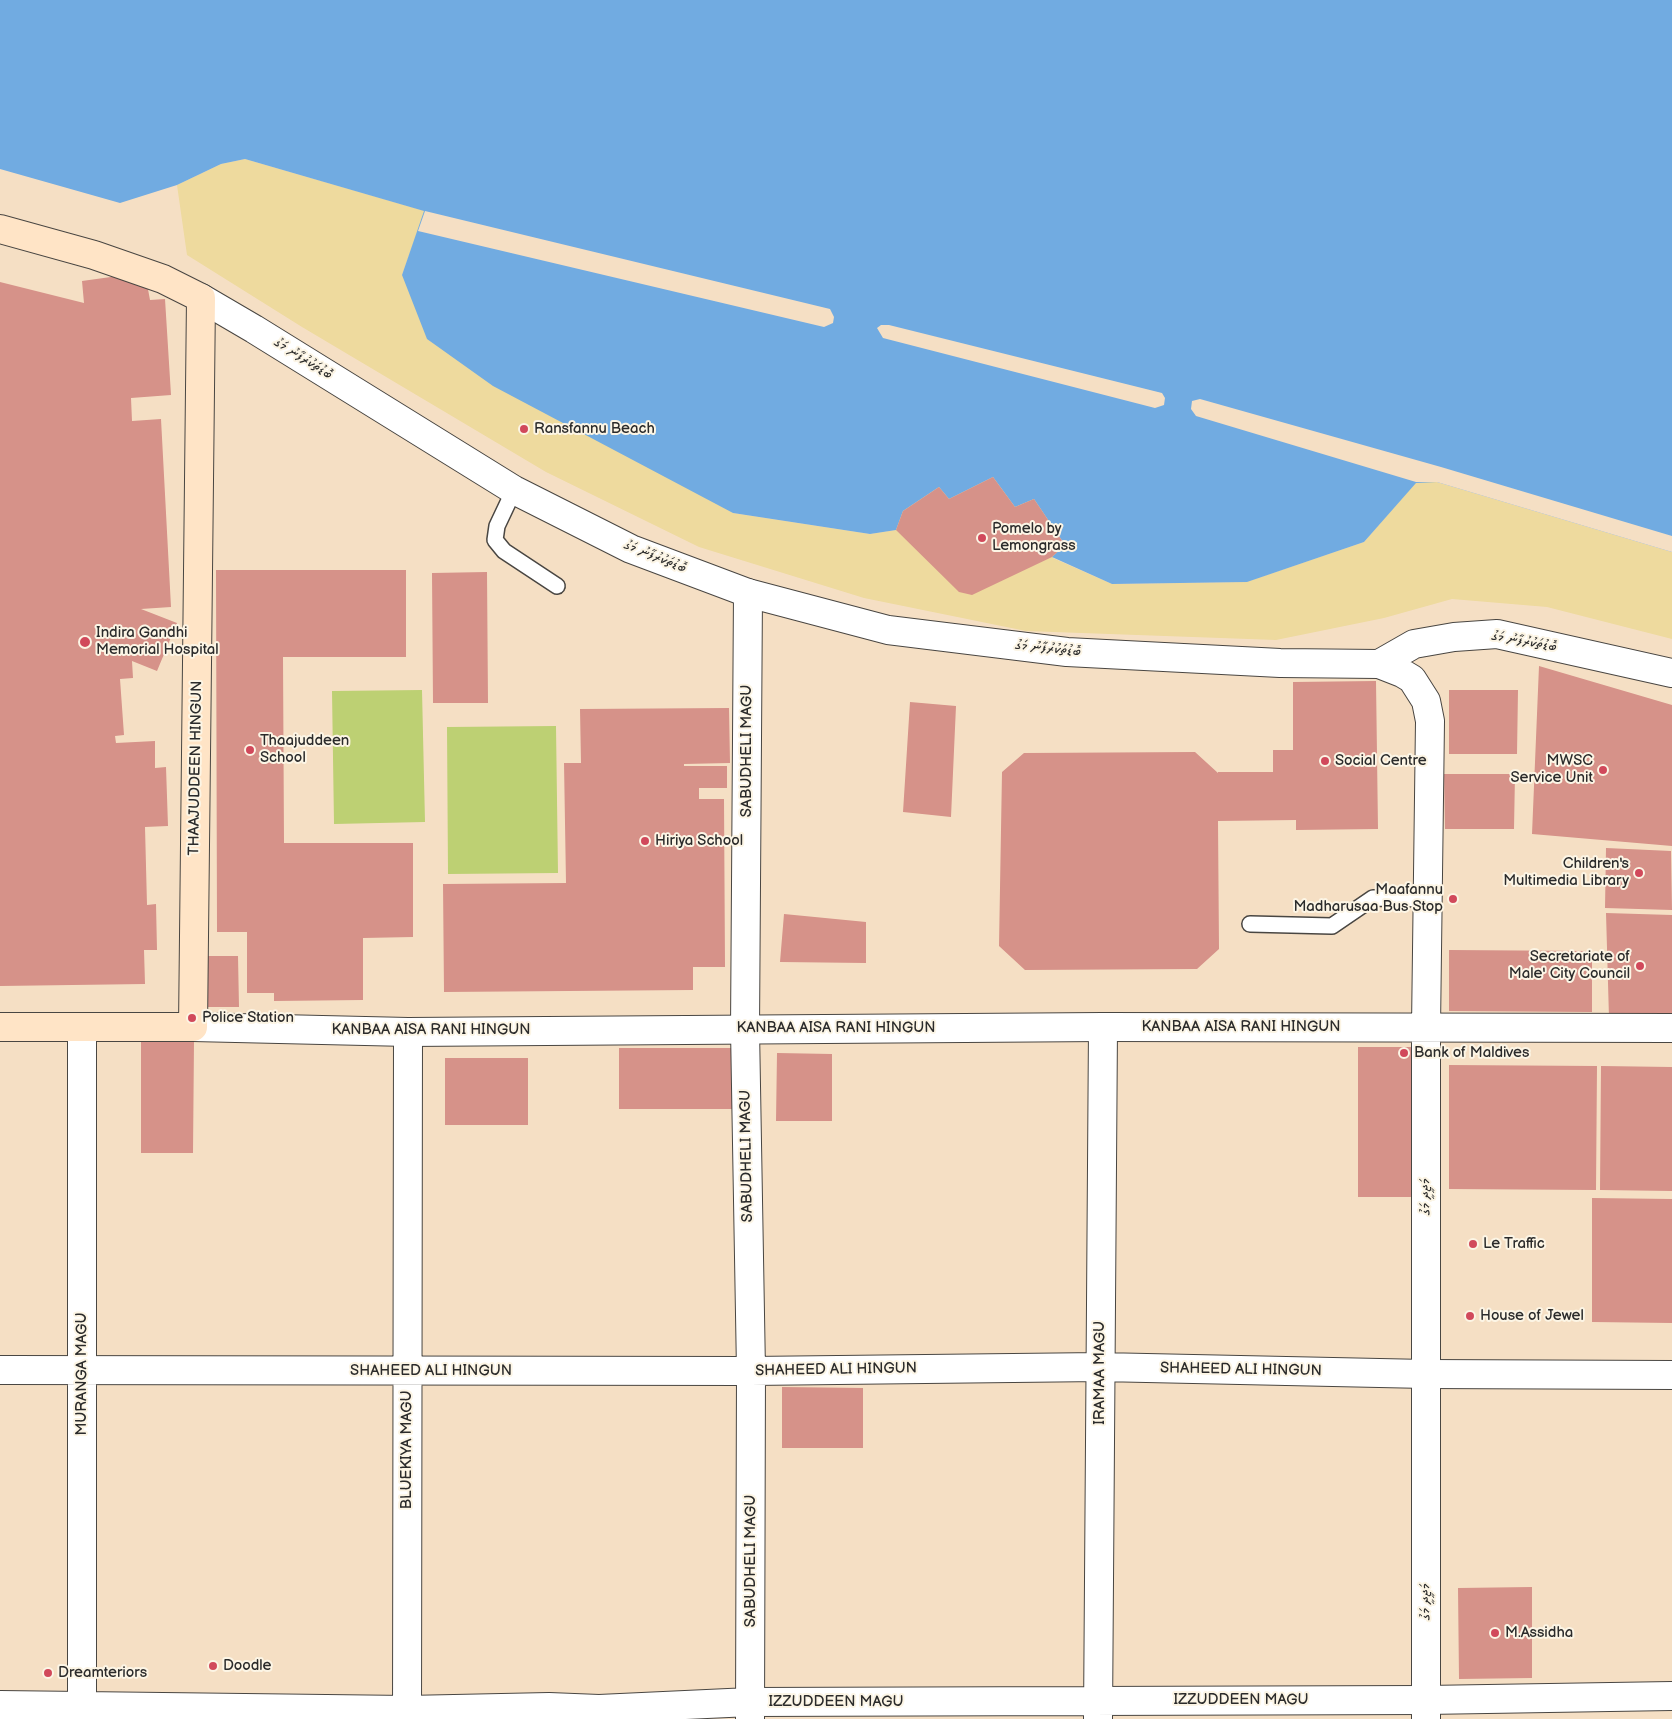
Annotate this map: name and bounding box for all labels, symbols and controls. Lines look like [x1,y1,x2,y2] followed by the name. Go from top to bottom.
[270,334,336,384] street label: ބޮޑުތަކުރުފާނު މަގު
[534,420,655,438] place label: Ransfannu Beach
[518,423,530,435] marker: Ransfannu Beach
[992,520,1076,555] place label: Pomelo by Lemongrass
[976,532,988,544] marker: Pomelo by Lemongrass
[621,536,689,578] street label: ބޮޑުތަކުރުފާނު މަގު
[96,624,219,659] place label: Indira Gandhi Memorial Hospital
[1490,627,1558,657] street label: ބޮޑުތަކުރުފާނު މަގު
[78,635,92,649] marker: Indira Gandhi Memorial Hospital
[1014,637,1082,661] street label: ބޮޑުތަކުރުފާނު މަގު
[185,680,207,856] street label: THAAJUDDEEN HINGUN
[738,685,756,817] street label: SABUDHELI MAGU
[260,732,349,767] place label: Thaajuddeen School
[244,744,256,756] marker: Thaajuddeen School
[1335,752,1427,770] place label: Social Centre
[1510,752,1593,787] place label: MWSC Service Unit
[1319,755,1331,767] marker: Social Centre
[1597,764,1609,776] marker: MWSC Service Unit
[655,832,743,850] place label: Hiriya School
[639,835,651,847] marker: Hiriya School
[1503,855,1629,890] place label: Children's Multimedia Library
[1633,867,1645,879] marker: Children's Multimedia Library
[1293,881,1443,916] place label: Maafannu Madharusaa Bus Stop
[1447,893,1459,905] marker: Maafannu Madharusaa Bus Stop
[1509,948,1630,983] place label: Secretariate of Male' City Council
[1634,960,1646,972] marker: Secretariate of Male' City Council
[202,1009,294,1027] place label: Police Station
[186,1012,198,1024] marker: Police Station
[1141,1018,1341,1036] street label: KANBAA AISA RANI HINGUN
[736,1019,936,1037] street label: KANBAA AISA RANI HINGUN
[331,1021,531,1039] street label: KANBAA AISA RANI HINGUN
[1414,1044,1529,1062] place label: Bank of Maldives
[1398,1047,1410,1059] marker: Bank of Maldives
[737,1090,757,1222] street label: SABUDHELI MAGU
[1417,1179,1435,1215] street label: މަޖީދީ މަގު
[1483,1235,1545,1253] place label: Le Traffic
[1467,1238,1479,1250] marker: Le Traffic
[1480,1307,1584,1325] place label: House of Jewel
[1464,1310,1476,1322] marker: House of Jewel
[73,1312,91,1436] street label: MURANGA MAGU
[1091,1321,1109,1425] street label: IRAMAA MAGU
[755,1360,917,1380] street label: SHAHEED ALI HINGUN
[1160,1360,1322,1380] street label: SHAHEED ALI HINGUN
[350,1362,512,1380] street label: SHAHEED ALI HINGUN
[398,1391,416,1509] street label: BLUEKIYA MAGU
[742,1495,760,1627] street label: SABUDHELI MAGU
[1417,1584,1435,1620] street label: މަޖީދީ މަގު
[1505,1624,1573,1642] place label: M.Assidha
[1489,1627,1501,1639] marker: M.Assidha
[223,1657,271,1675] place label: Doodle
[207,1660,219,1672] marker: Doodle
[58,1664,147,1682] place label: Dreamteriors
[42,1667,54,1679] marker: Dreamteriors
[1174,1691,1308,1709] street label: IZZUDDEEN MAGU
[769,1693,903,1711] street label: IZZUDDEEN MAGU

